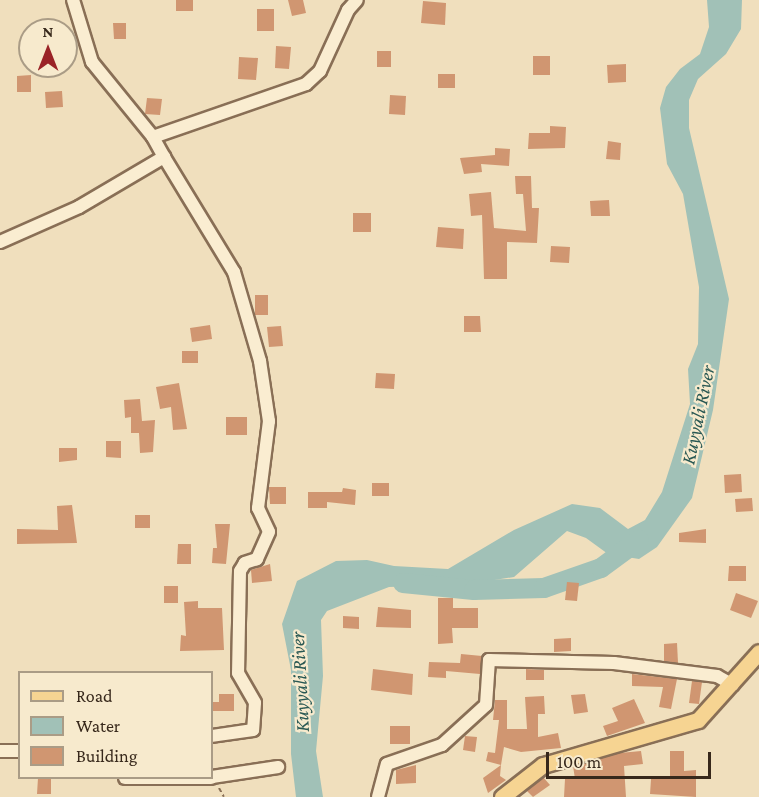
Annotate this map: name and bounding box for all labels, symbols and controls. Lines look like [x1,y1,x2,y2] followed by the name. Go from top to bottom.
[18,18,78,78] north arrow
[43,23,53,40] text: N
[676,363,720,467] water label: Kuyyali River
[285,631,315,733] water label: Kuyyali River
[18,671,213,779] legend
[76,686,113,706] text: Road
[76,716,120,736] text: Water
[549,740,714,778] scale bar
[76,746,137,766] text: Building
[557,752,601,772] text: 100 m

